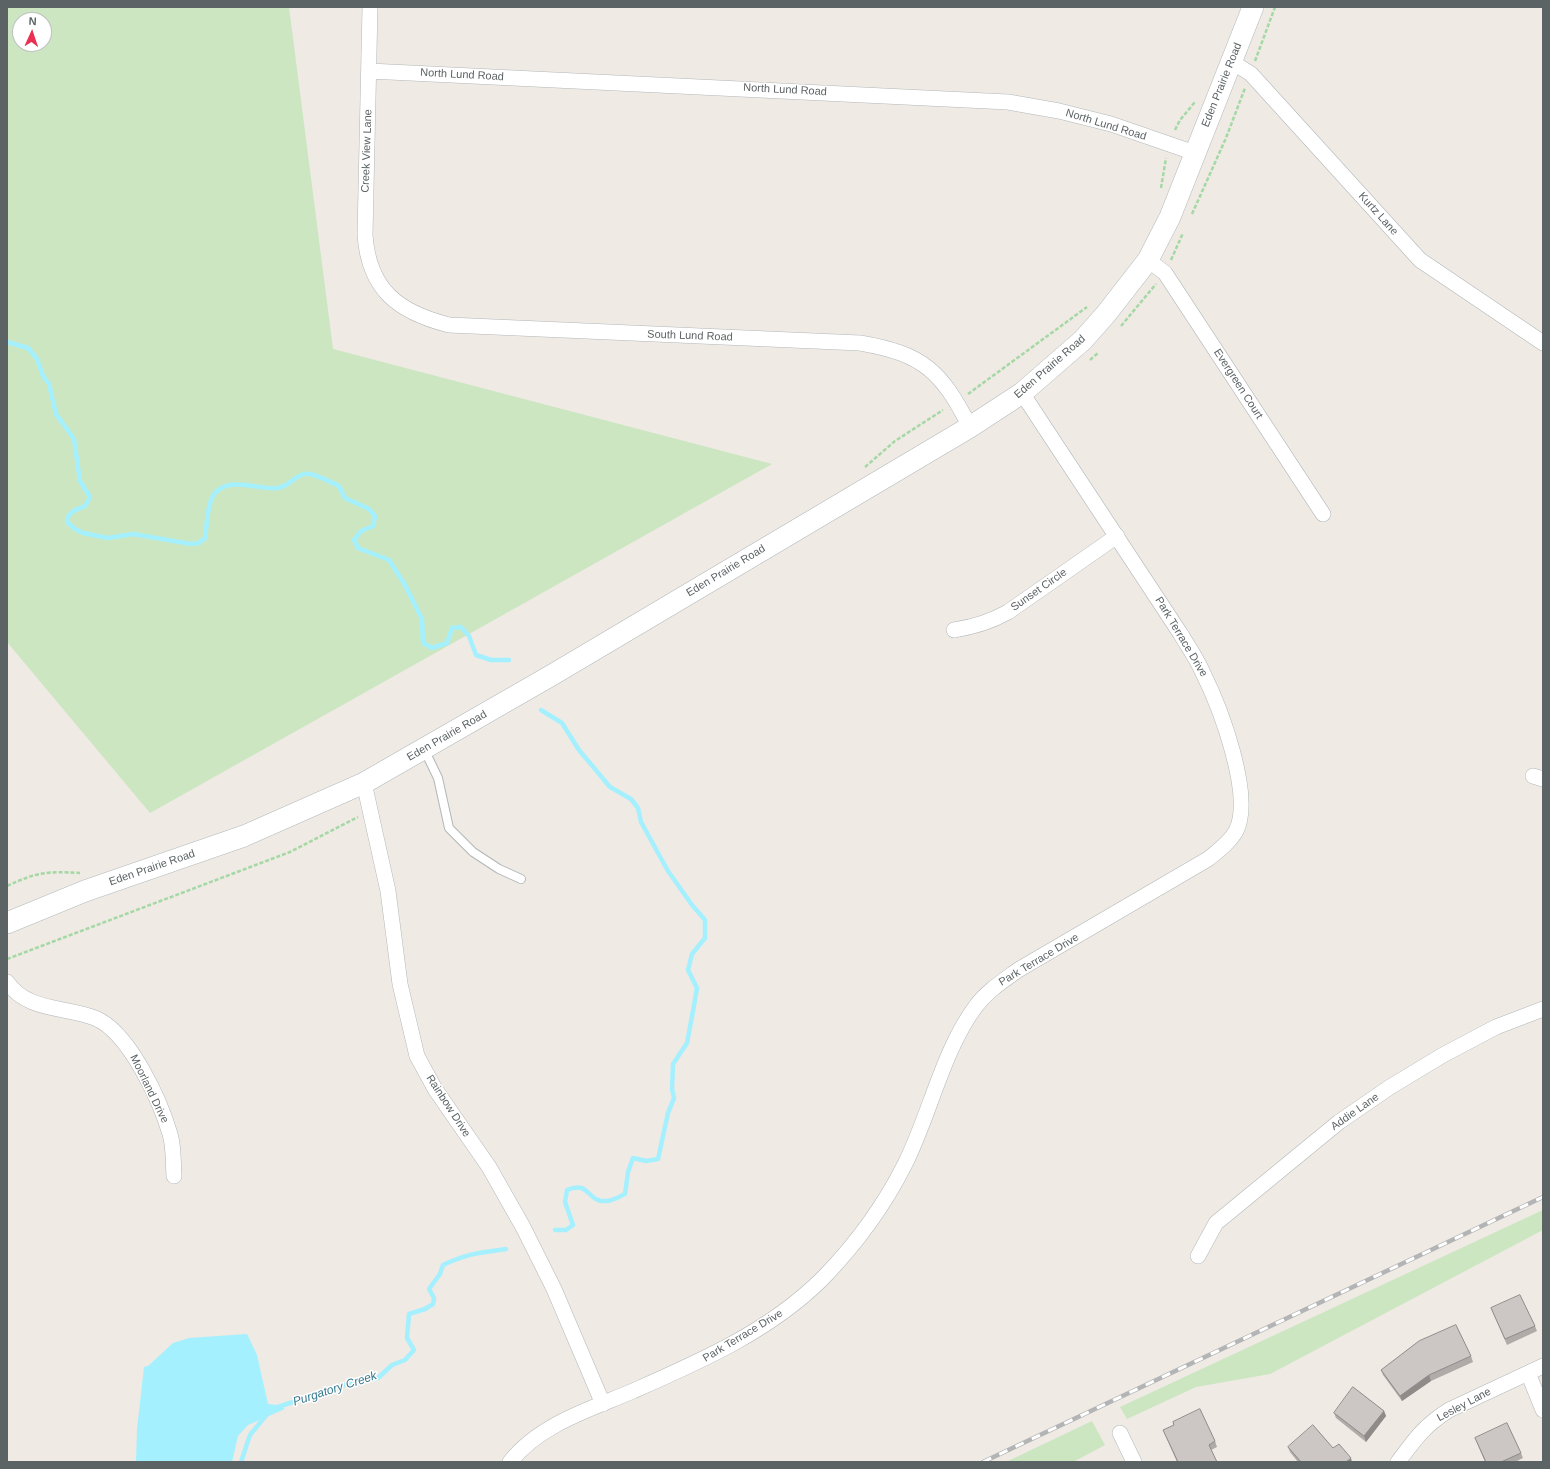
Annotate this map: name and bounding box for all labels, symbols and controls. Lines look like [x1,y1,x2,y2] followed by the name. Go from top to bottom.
[12,12,52,52] north arrow
[28,15,37,27] text: N
[1199,41,1245,129] street label: Eden Prairie Road
[420,66,504,84] street label: North Lund Road
[743,81,827,99] street label: North Lund Road
[1064,106,1148,144] street label: North Lund Road
[359,109,375,193] street label: Creek View Lane
[1355,190,1401,238] street label: Kurtz Lane
[647,328,733,344] street label: South Lund Road
[1012,333,1088,401] street label: Eden Prairie Road
[1210,347,1266,421] street label: Evergreen Court
[684,542,768,600] street label: Eden Prairie Road
[1008,566,1070,614] street label: Sunset Circle
[1152,595,1210,679] street label: Park Terrace Drive
[405,708,489,764] street label: Eden Prairie Road
[107,847,197,889] street label: Eden Prairie Road
[997,931,1081,989] street label: Park Terrace Drive
[127,1053,171,1125] street label: Moorland Drive
[423,1072,473,1140] street label: Rainbow Drive
[1328,1091,1382,1133] street label: Addie Lane
[701,1307,785,1365] street label: Park Terrace Drive
[291,1369,379,1409] water label: Purgatory Creek
[1435,1385,1493,1425] street label: Lesley Lane

